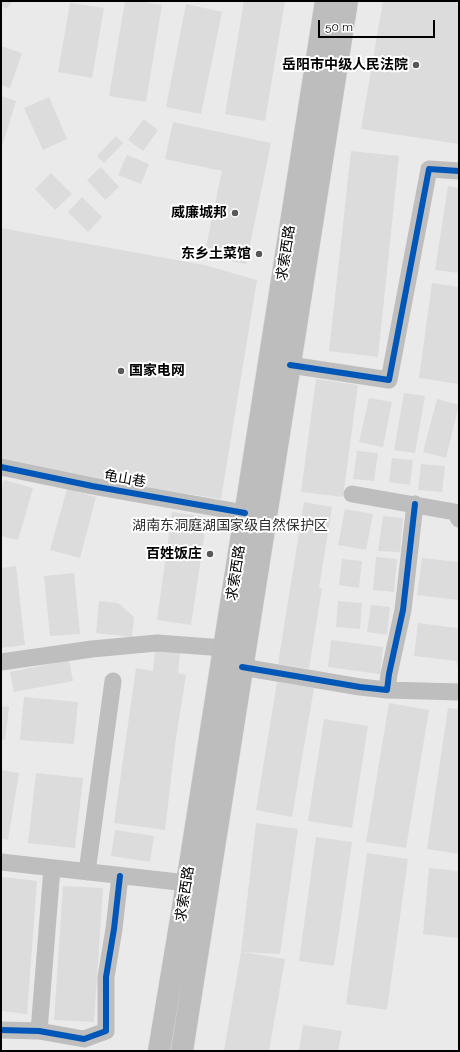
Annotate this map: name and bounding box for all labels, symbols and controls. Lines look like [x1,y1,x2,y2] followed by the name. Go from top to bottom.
[320,12,437,38] scale bar
[325,20,353,34] text: 50 m
[282,57,408,73] place label: 岳阳市中级人民法院
[411,60,421,70] marker: 岳阳市中级人民法院
[171,205,227,221] place label: 威廉城邦
[230,208,240,218] marker: 威廉城邦
[273,224,299,282] street label: 求索西路
[181,246,251,262] place label: 东乡土菜馆
[254,249,264,259] marker: 东乡土菜馆
[129,363,185,379] place label: 国家电网
[116,366,126,376] marker: 国家电网
[103,467,147,491] street label: 龟山巷
[132,518,328,534] park label: 湖南东洞庭湖国家级自然保护区
[223,544,249,602] street label: 求索西路
[146,546,202,562] place label: 百姓饭庄
[205,549,215,559] marker: 百姓饭庄
[172,865,198,923] street label: 求索西路

